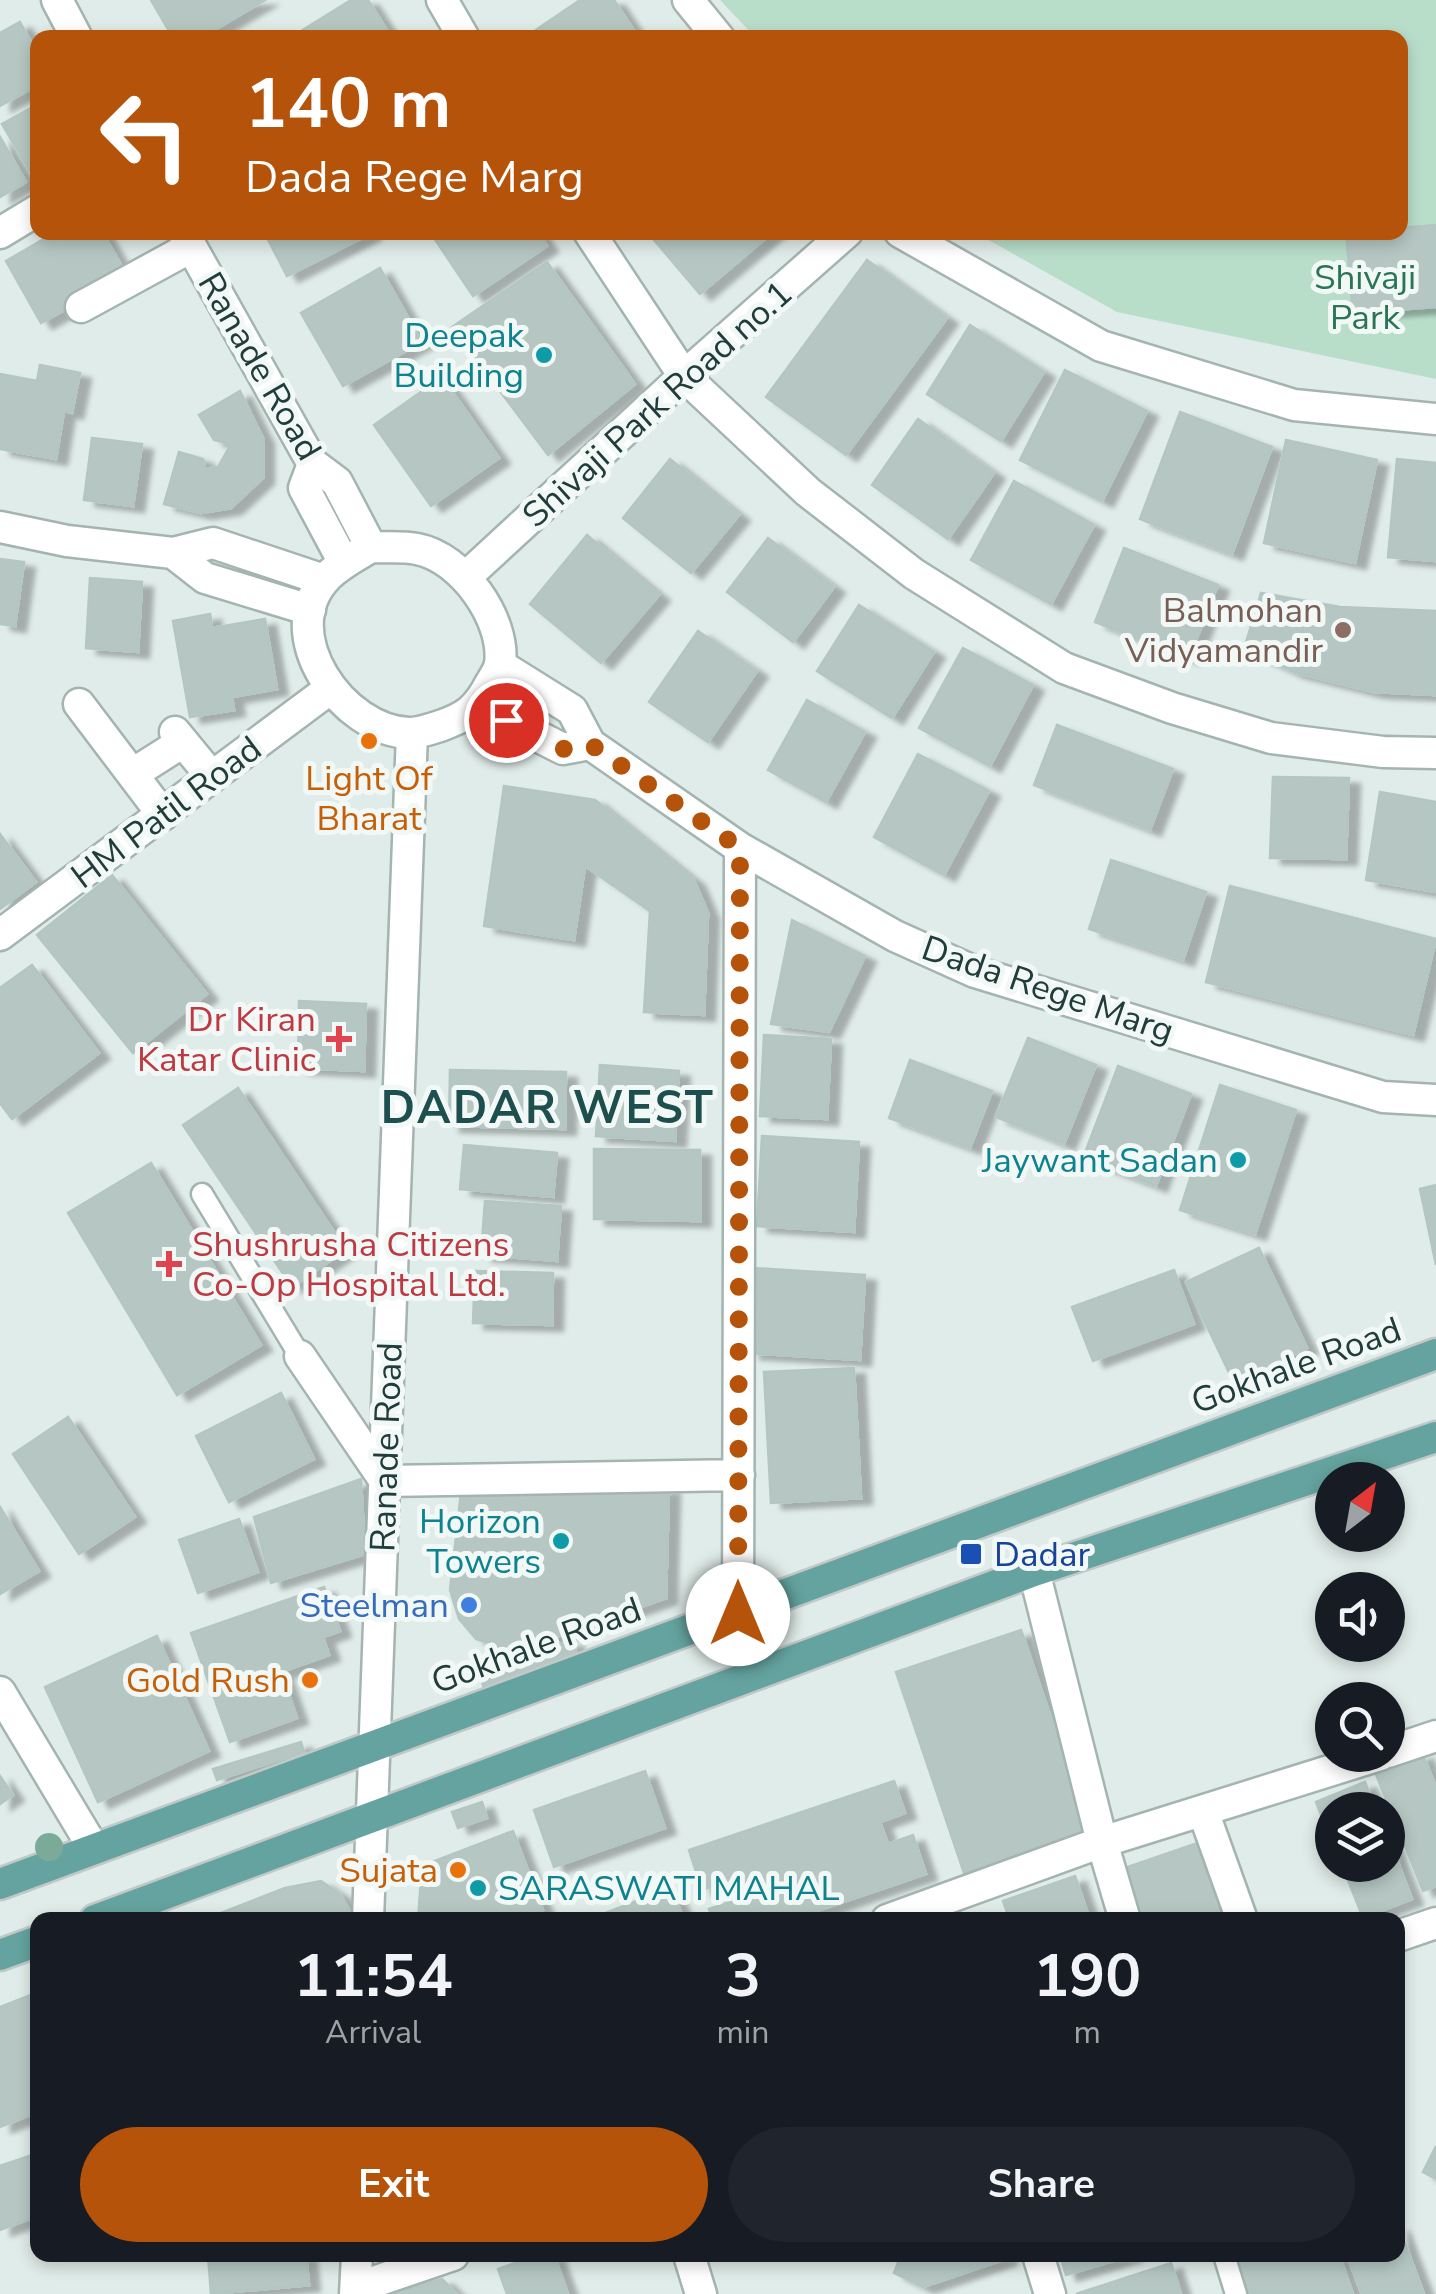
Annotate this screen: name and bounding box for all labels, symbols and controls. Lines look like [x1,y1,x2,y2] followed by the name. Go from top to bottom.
[245,56,451,152] text: 140 m
[80,70,210,200] icon: left
[245,147,584,208] text: Dada Rege Marg
[1314,254,1416,341] park label: Shivaji Park
[187,264,332,469] street label: Ranade Road
[512,270,802,538] street label: Shivaji Park Road no.1
[393,312,524,399] place label: Deepak Building
[533,344,555,366] marker: Deepak Building
[1124,587,1323,674] place label: Balmohan Vidyamandir
[1332,619,1354,641] marker: Balmohan Vidyamandir
[464,678,549,763] pin
[479,693,534,748] icon: arrive
[62,725,271,899] street label: HM Patil Road
[358,730,380,752] marker: Light Of Bharat
[305,755,434,842] place label: Light Of Bharat
[916,924,1180,1055] street label: Dada Rege Marg
[137,996,316,1083] place label: Dr Kiran Katar Clinic
[326,1026,352,1052] marker: Dr Kiran Katar Clinic
[381,1078,715,1139] district label: DADAR WEST
[981,1137,1218,1184] place label: Jaywant Sadan
[1227,1149,1249,1171] marker: Jaywant Sadan
[192,1221,509,1308] place label: Shushrusha Citizens Co-Op Hospital Ltd.
[156,1251,182,1277] marker: Shushrusha Citizens Co-Op Hospital Ltd.
[1185,1306,1408,1425] street label: Gokhale Road
[359,1341,414,1553] street label: Ranade Road
[1315,1462,1405,1552] north arrow
[1315,1462,1405,1882] map controls
[419,1498,541,1585] place label: Horizon Towers
[550,1530,572,1552] marker: Horizon Towers
[994,1531,1090,1578] place label: Dadar
[958,1541,984,1567] marker: Dadar
[686,1562,790,1666] position arrow
[1315,1572,1405,1662] button: sound
[299,1582,449,1629] place label: Steelman
[425,1586,648,1705] street label: Gokhale Road
[458,1594,480,1616] marker: Steelman
[126,1657,290,1704] place label: Gold Rush
[299,1669,321,1691] marker: Gold Rush
[1315,1682,1405,1772] button: search
[1315,1792,1405,1882] button: layers
[339,1847,438,1894] place label: Sujata
[447,1859,469,1881] marker: Sujata
[498,1865,840,1912] place label: SARASWATI MAHAL
[467,1877,489,1899] marker: SARASWATI MAHAL
[294,1935,453,2017] text: 11:54
[725,1935,761,2017] text: 3
[1033,1935,1141,2017] text: 190
[325,2011,421,2054] text: Arrival
[716,2011,769,2054] text: min
[1073,2011,1101,2054] text: m
[80,2127,708,2242] button: Exit
[728,2127,1355,2242] button: Share

